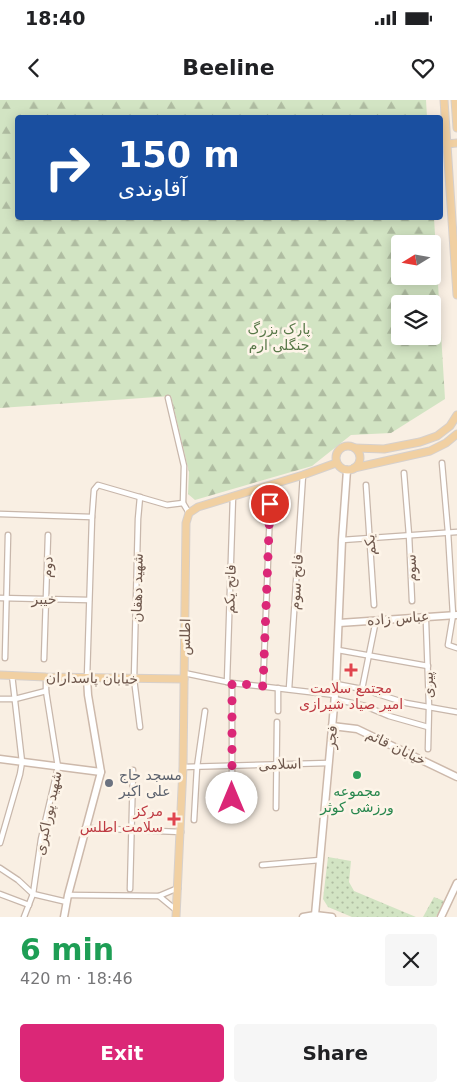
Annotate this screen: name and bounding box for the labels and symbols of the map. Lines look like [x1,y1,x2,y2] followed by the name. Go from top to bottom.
[391,235,441,285] north arrow
[248,320,311,354] park label: پارک بزرگ جنگلی ارم
[249,483,291,525] pin
[361,534,380,556] street label: یکم
[128,553,147,623] street label: شهید دهقان
[286,554,307,611] street label: فاتح سوم
[402,554,421,582] street label: سوم
[38,556,57,578] street label: دوم
[221,564,240,614] street label: فاتح یکم
[30,591,57,608] street label: خیبر
[366,608,430,629] street label: عباس زاده
[177,618,194,656] street label: اطلس
[344,663,358,677] marker: مجتمع سلامت امیر صیاد شیرازی
[46,669,138,688] street label: خیابان پاسداران
[420,671,437,699] street label: پیری
[299,680,403,713] place label: مجتمع سلامت امیر صیاد شیرازی
[322,725,341,750] street label: فجر
[363,726,428,769] street label: خیابان قائم
[258,755,302,773] street label: اسلامی
[118,767,182,800] place label: مسجد حاج علی اکبر
[31,769,66,857] street label: شهید پوراکبری
[351,769,363,781] marker: مجموعه ورزشی کوثر
[205,771,257,823] position arrow
[103,777,115,789] marker: مسجد حاج علی اکبر
[319,783,394,816] place label: مجموعه ورزشی کوثر
[80,803,163,836] place label: مرکز سلامت اطلس
[167,812,181,826] marker: مرکز سلامت اطلس

